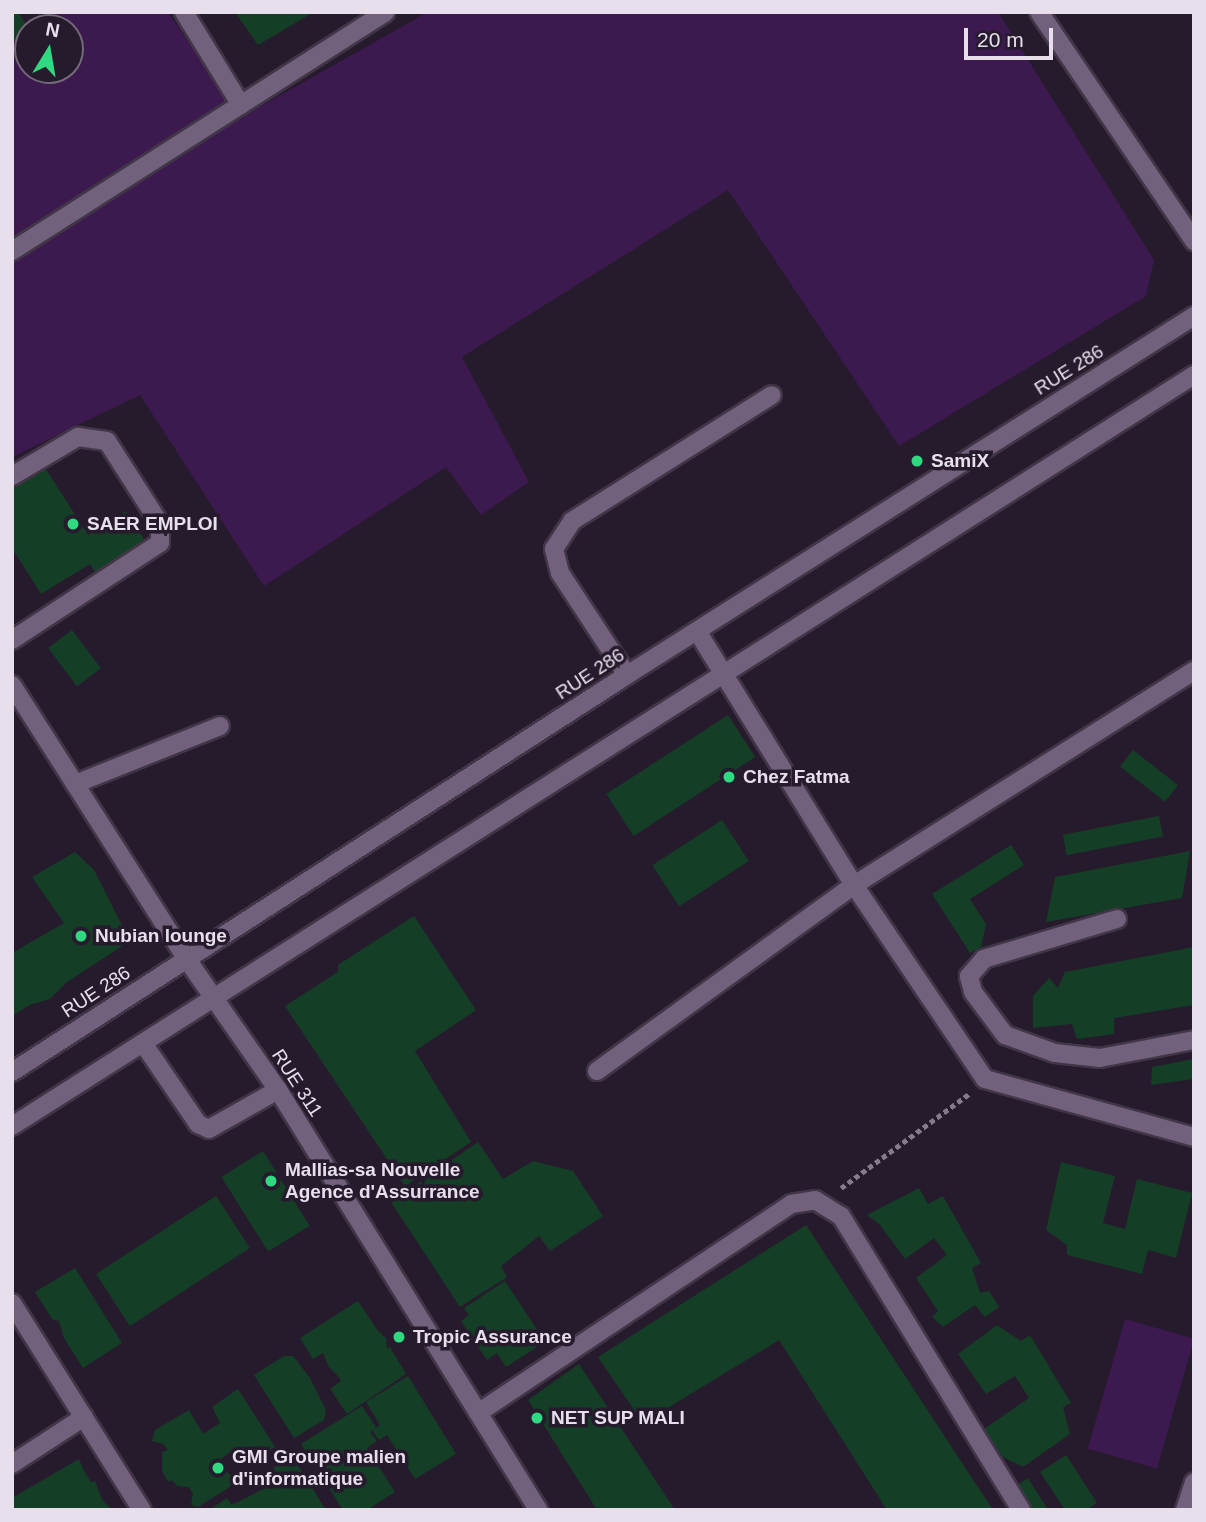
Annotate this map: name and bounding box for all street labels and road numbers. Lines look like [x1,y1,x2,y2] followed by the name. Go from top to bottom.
[1030,340,1108,400] street label: RUE 286
[551,643,629,705] street label: RUE 286
[57,961,135,1023] street label: RUE 286
[267,1045,327,1121] street label: RUE 311

